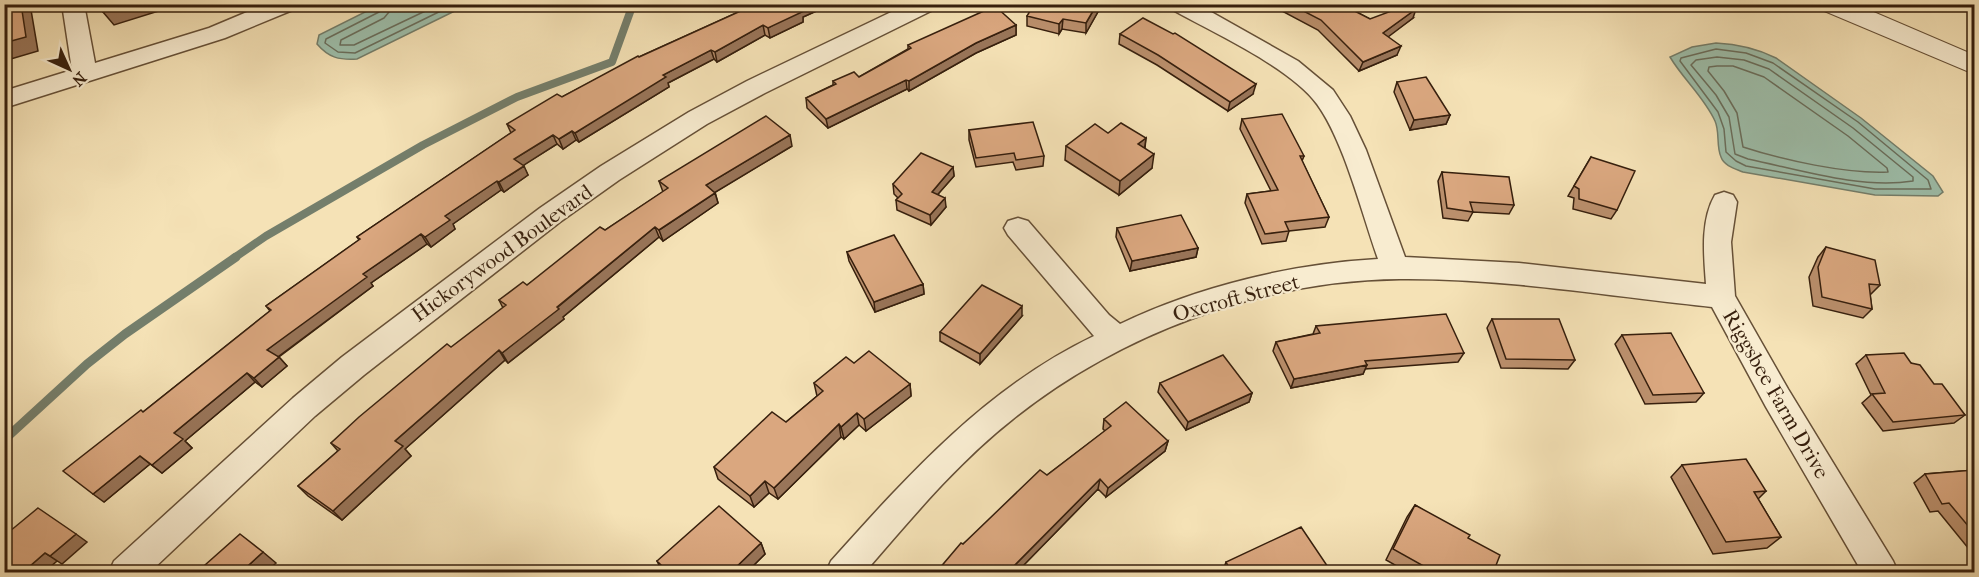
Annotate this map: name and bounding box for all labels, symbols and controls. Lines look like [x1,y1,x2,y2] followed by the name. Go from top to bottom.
[39,39,99,99] north arrow
[68,68,90,91] text: N
[407,179,597,327] street label: Hickorywood Boulevard
[1170,269,1302,326] street label: Oxcroft Street
[1718,305,1834,483] street label: Riggsbee Farm Drive

